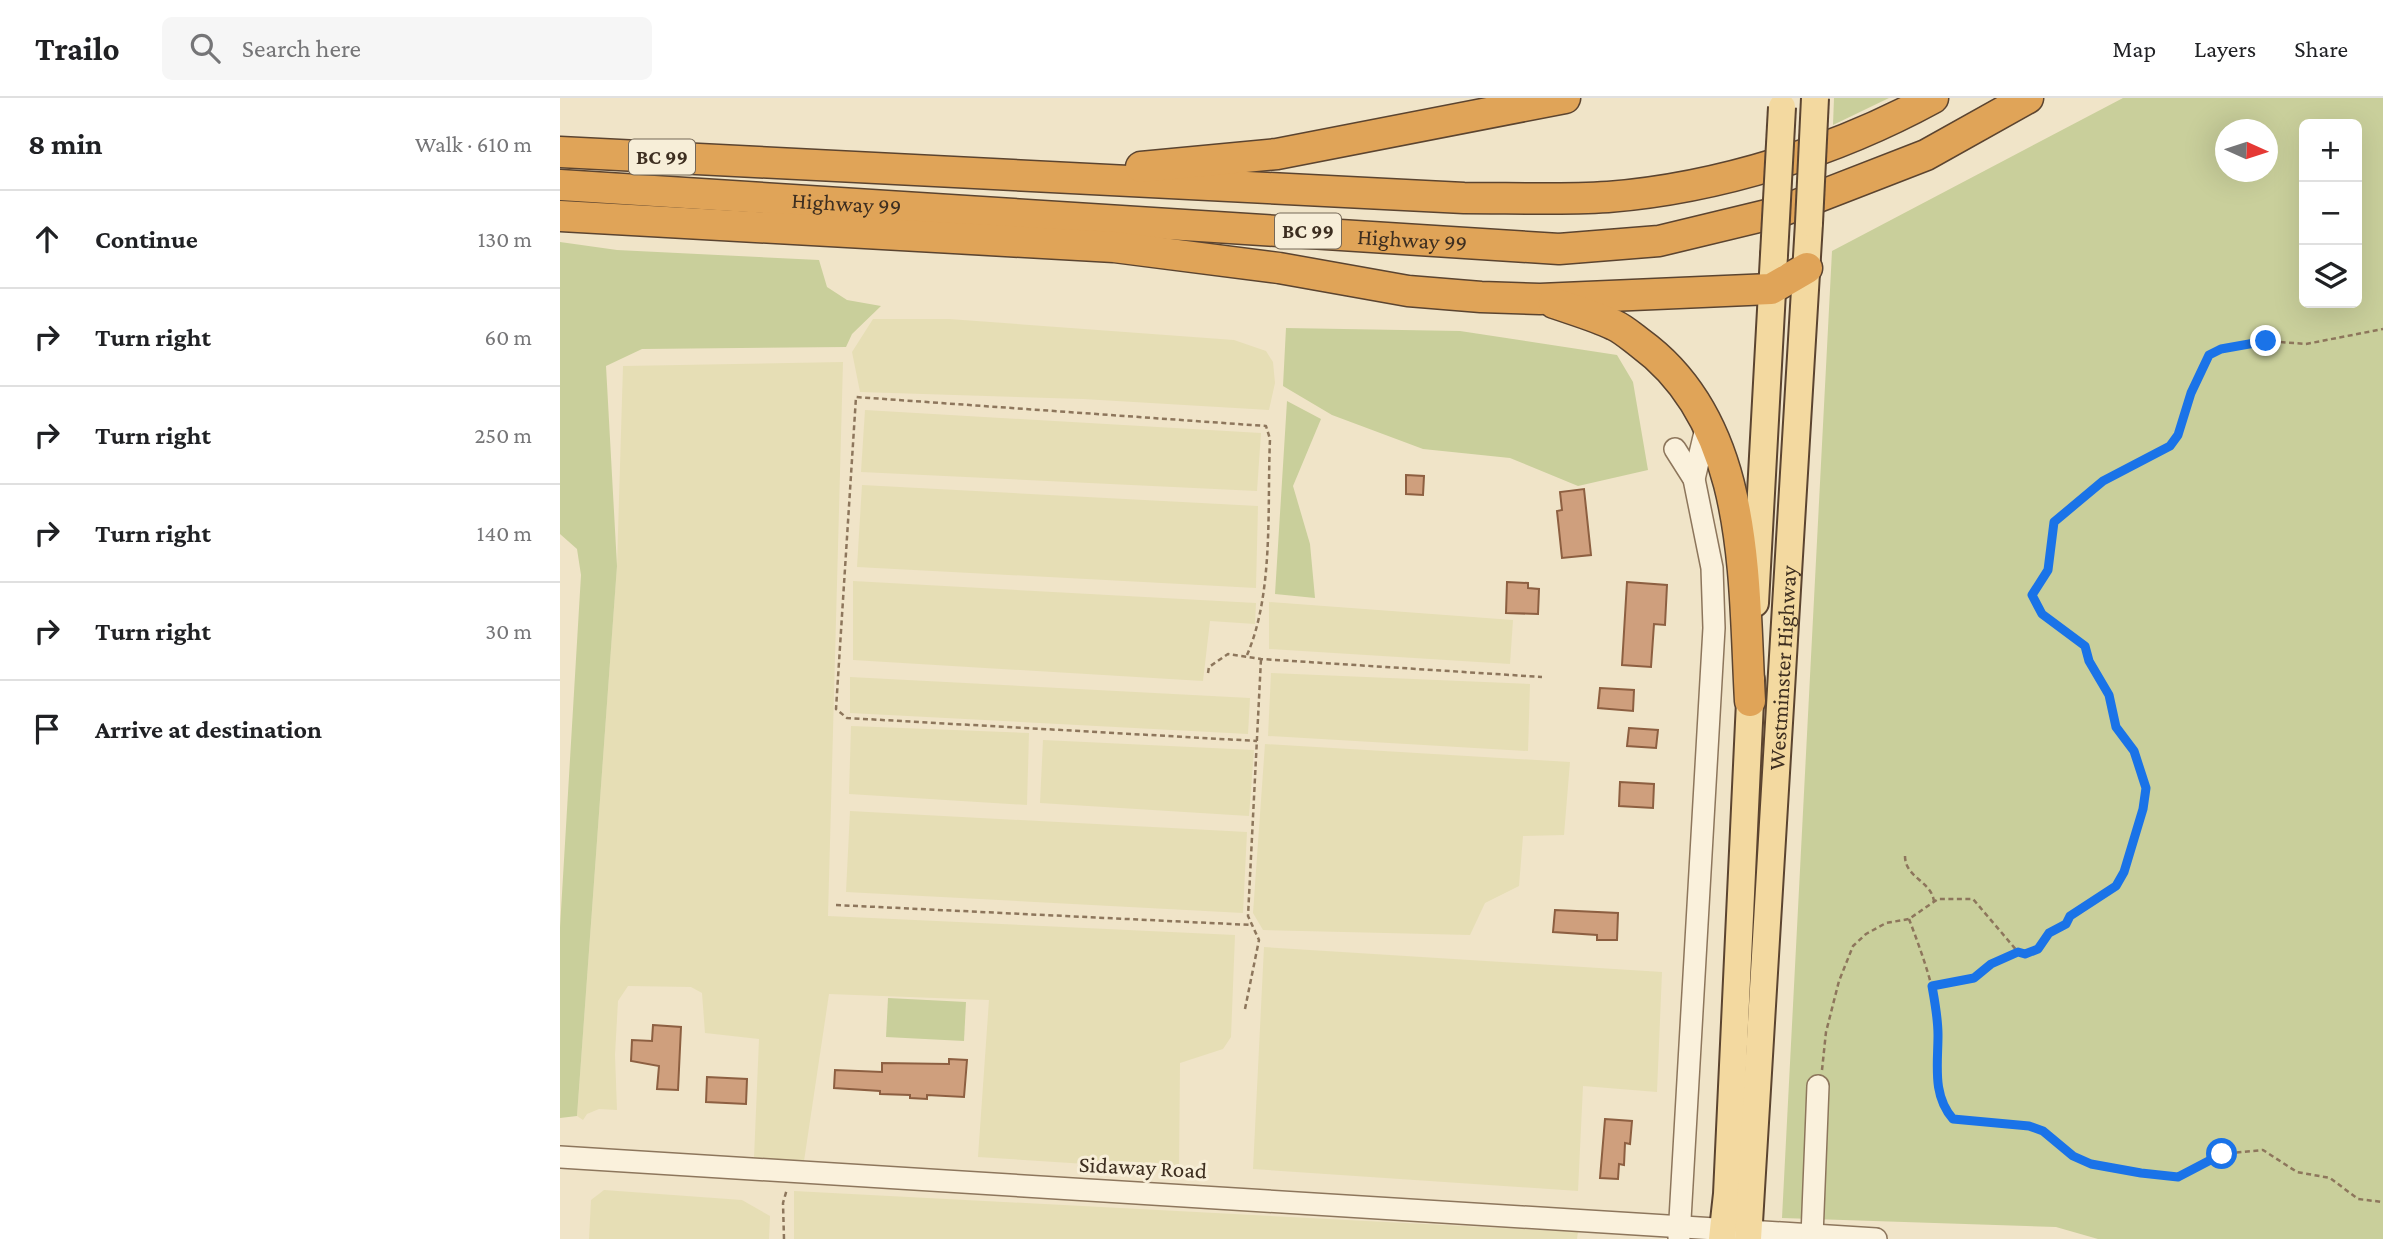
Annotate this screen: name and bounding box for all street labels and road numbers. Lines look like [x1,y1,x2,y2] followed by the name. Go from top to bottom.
[629,140,695,174] road number: BC 99
[791,187,902,220] street label: Highway 99
[1275,214,1341,248] road number: BC 99
[1356,223,1468,256] street label: Highway 99
[1763,564,1801,771] street label: Westminster Highway
[1078,1151,1208,1183] street label: Sidaway Road

